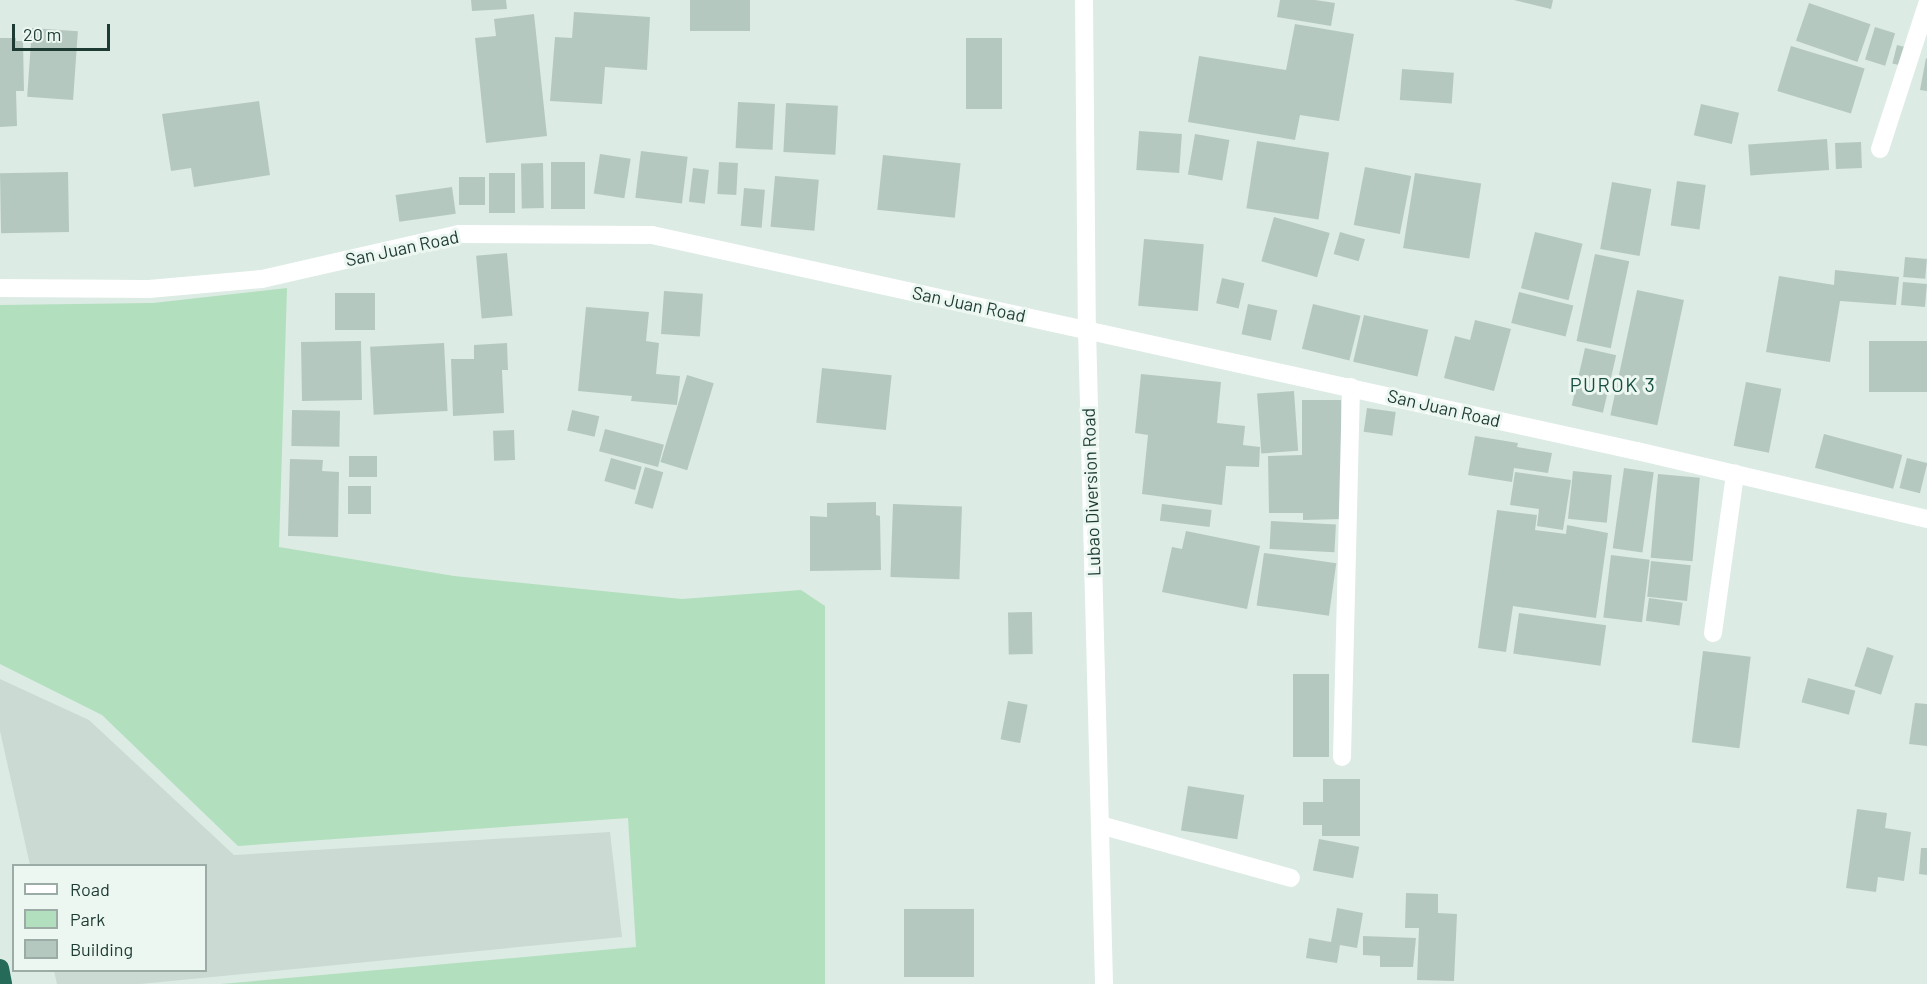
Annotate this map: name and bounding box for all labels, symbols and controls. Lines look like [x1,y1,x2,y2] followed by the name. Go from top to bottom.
[15,12,112,50] scale bar
[23,23,61,45] text: 20 m
[343,225,461,271] street label: San Juan Road
[910,281,1028,327] street label: San Juan Road
[1570,372,1656,396] district label: PUROK 3
[1385,385,1503,431] street label: San Juan Road
[1077,407,1105,577] street label: Lubao Diversion Road
[12,864,207,972] legend
[70,878,110,900] text: Road
[70,908,105,930] text: Park
[70,938,133,960] text: Building

